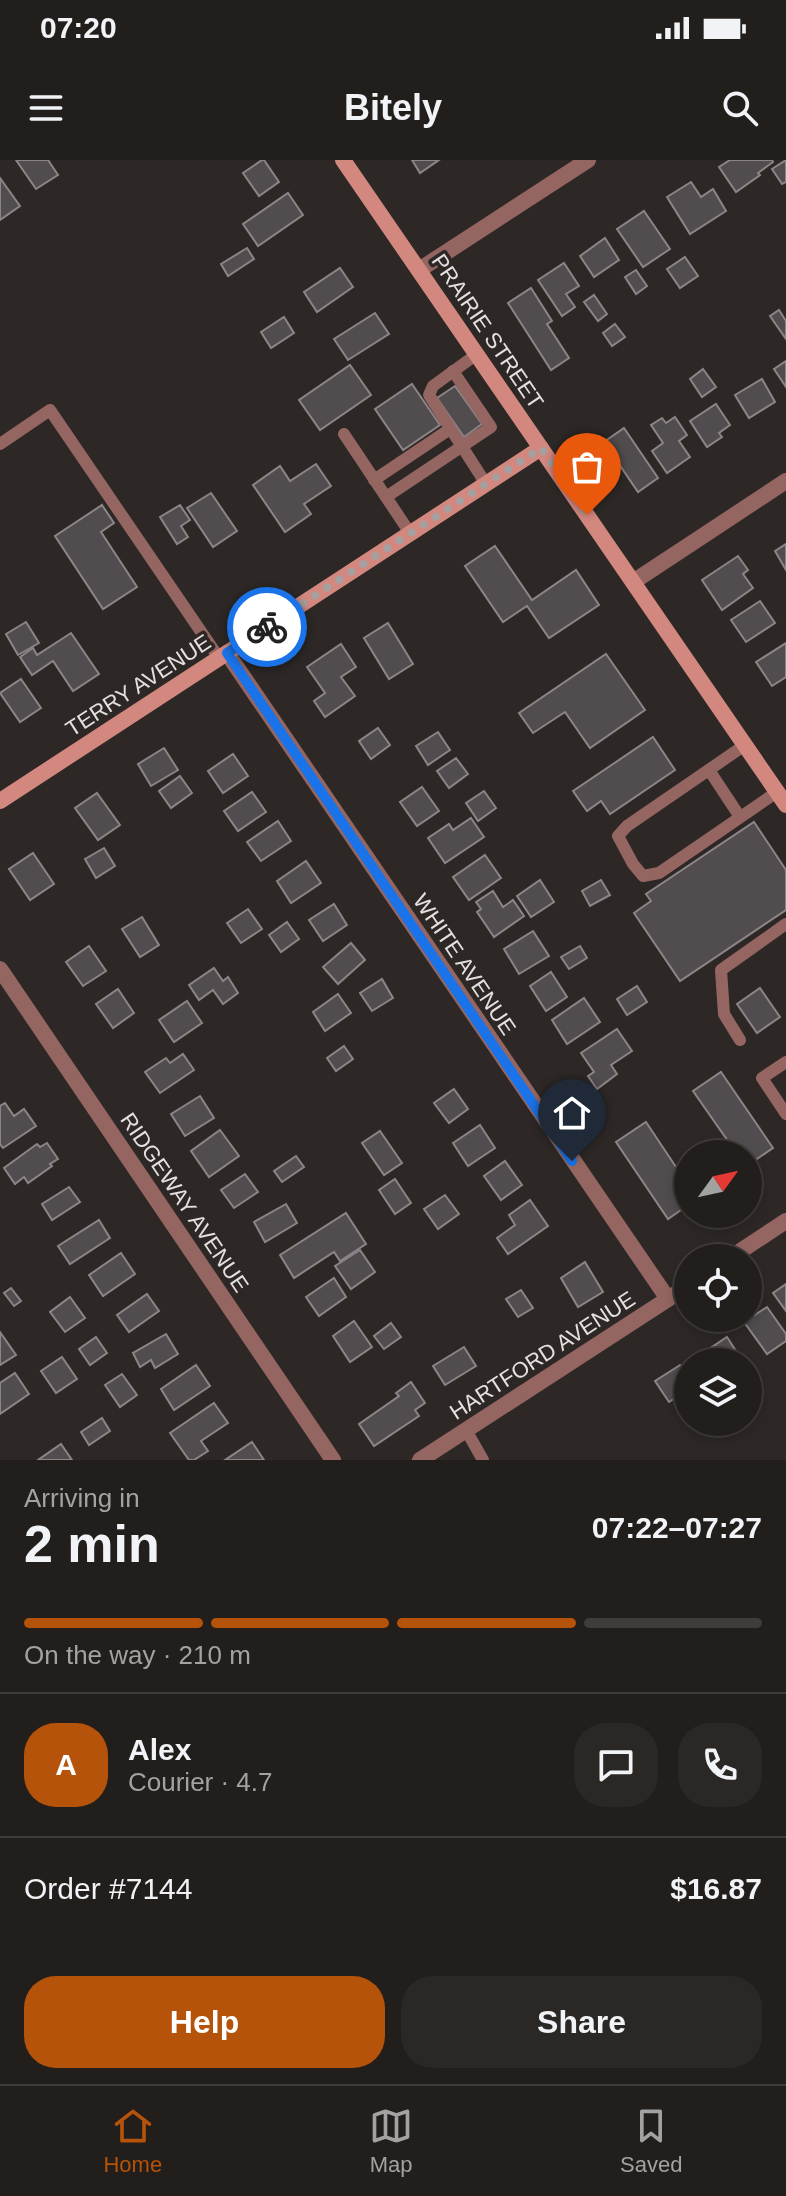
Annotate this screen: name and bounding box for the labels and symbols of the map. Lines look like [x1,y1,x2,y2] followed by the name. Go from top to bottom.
[427,249,549,413] street label: PRAIRIE STREET
[553,433,621,515] pin
[227,587,307,667] courier
[61,629,215,742] street label: TERRY AVENUE
[408,889,521,1040] street label: WHITE AVENUE
[538,1079,606,1161] pin
[115,1108,254,1297] street label: RIDGEWAY AVENUE
[674,1140,762,1228] north arrow
[445,1286,639,1425] street label: HARTFORD AVENUE

